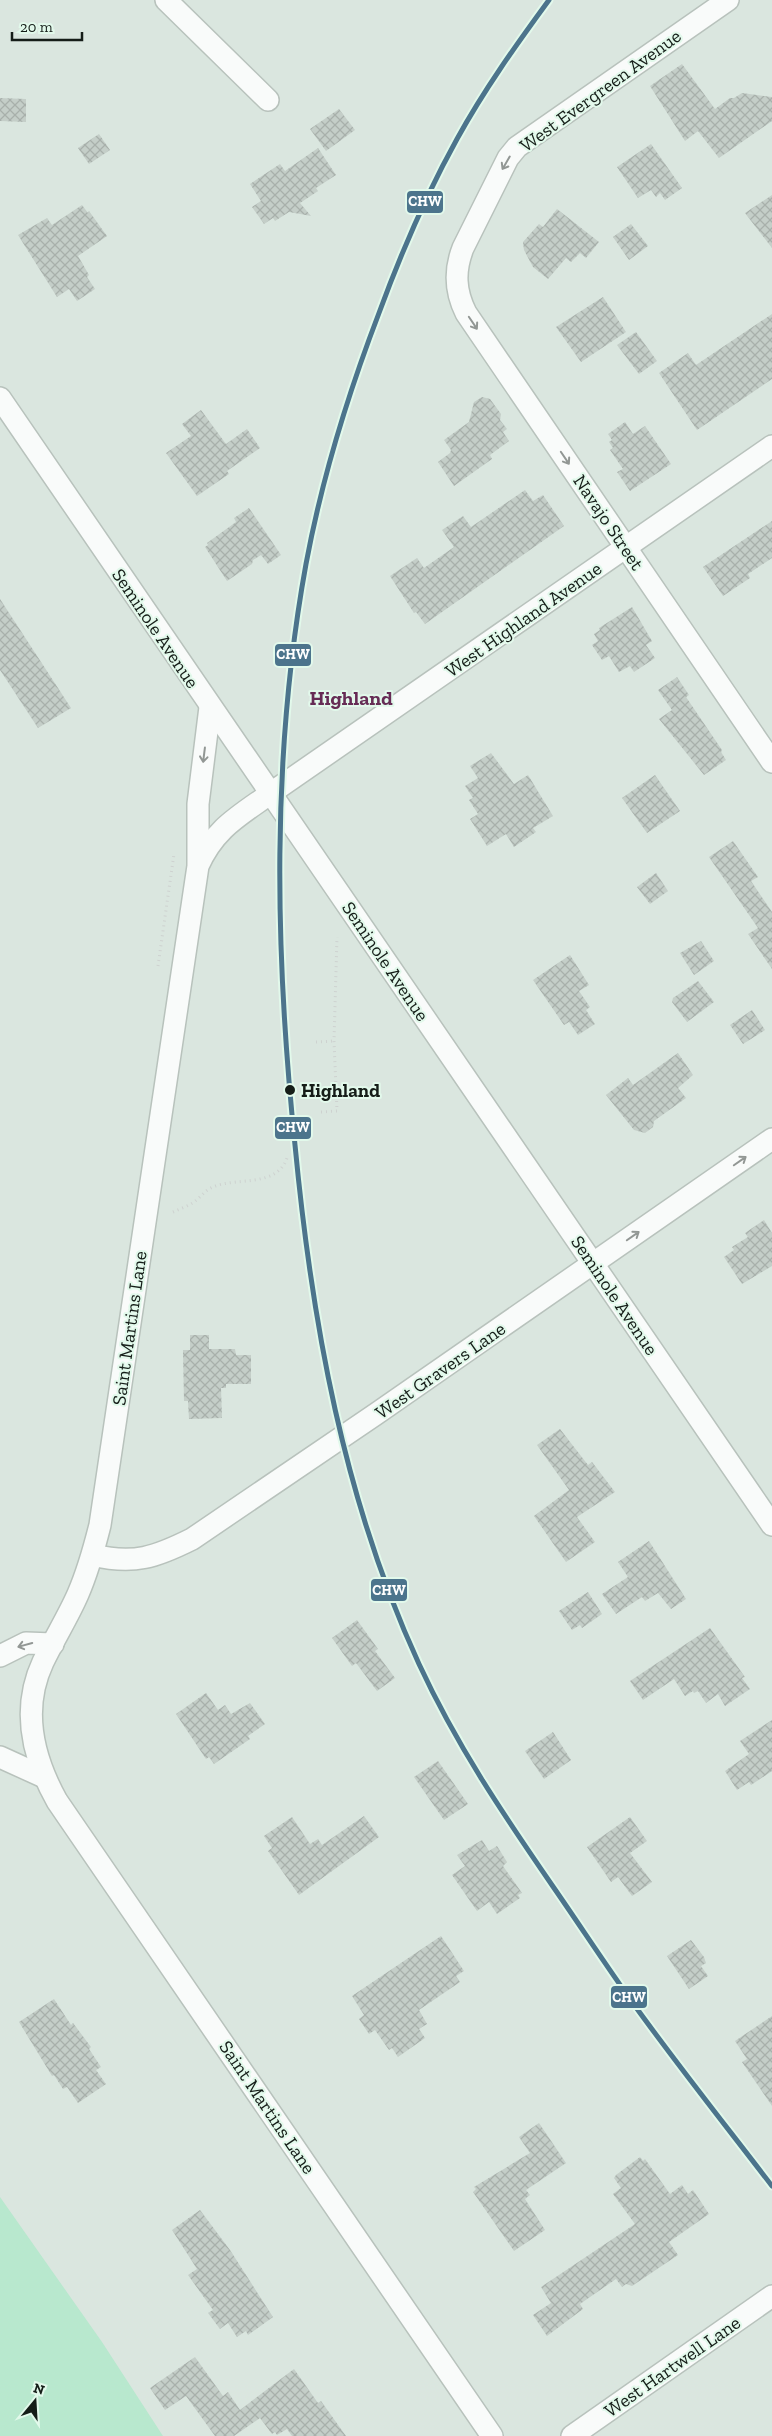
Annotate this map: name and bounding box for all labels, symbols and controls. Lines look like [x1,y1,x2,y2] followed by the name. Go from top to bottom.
[12,10,82,42] scale bar
[20,18,53,36] text: 20 m
[515,24,686,157] street label: West Evergreen Avenue
[501,155,511,170] one-way arrow
[406,190,444,214] line badge: CHW
[408,193,442,210] text: CHW
[468,316,478,330] one-way arrow
[560,450,570,464] one-way arrow
[568,470,649,574] street label: Navajo Street
[441,557,606,682] street label: West Highland Avenue
[107,564,204,693] street label: Seminole Avenue
[274,643,312,667] line badge: CHW
[276,646,310,663] text: CHW
[309,686,393,710] district label: Highland
[199,747,209,763] one-way arrow
[337,897,434,1026] street label: Seminole Avenue
[301,1079,380,1102] place label: Highland
[283,1083,297,1097] marker: Highland
[274,1116,312,1140] line badge: CHW
[276,1119,310,1136] text: CHW
[733,1156,747,1166] one-way arrow
[566,1231,663,1360] street label: Seminole Avenue
[626,1231,640,1241] one-way arrow
[107,1249,152,1407] street label: Saint Martins Lane
[371,1317,510,1424] street label: West Gravers Lane
[370,1578,408,1602] line badge: CHW
[372,1582,406,1599] text: CHW
[18,1641,34,1650] one-way arrow
[610,1985,648,2009] line badge: CHW
[612,1989,646,2006] text: CHW
[214,2036,321,2178] street label: Saint Martins Lane
[600,2311,745,2422] street label: West Hartwell Lane
[10,2376,60,2426] north arrow
[31,2379,47,2399] text: N

